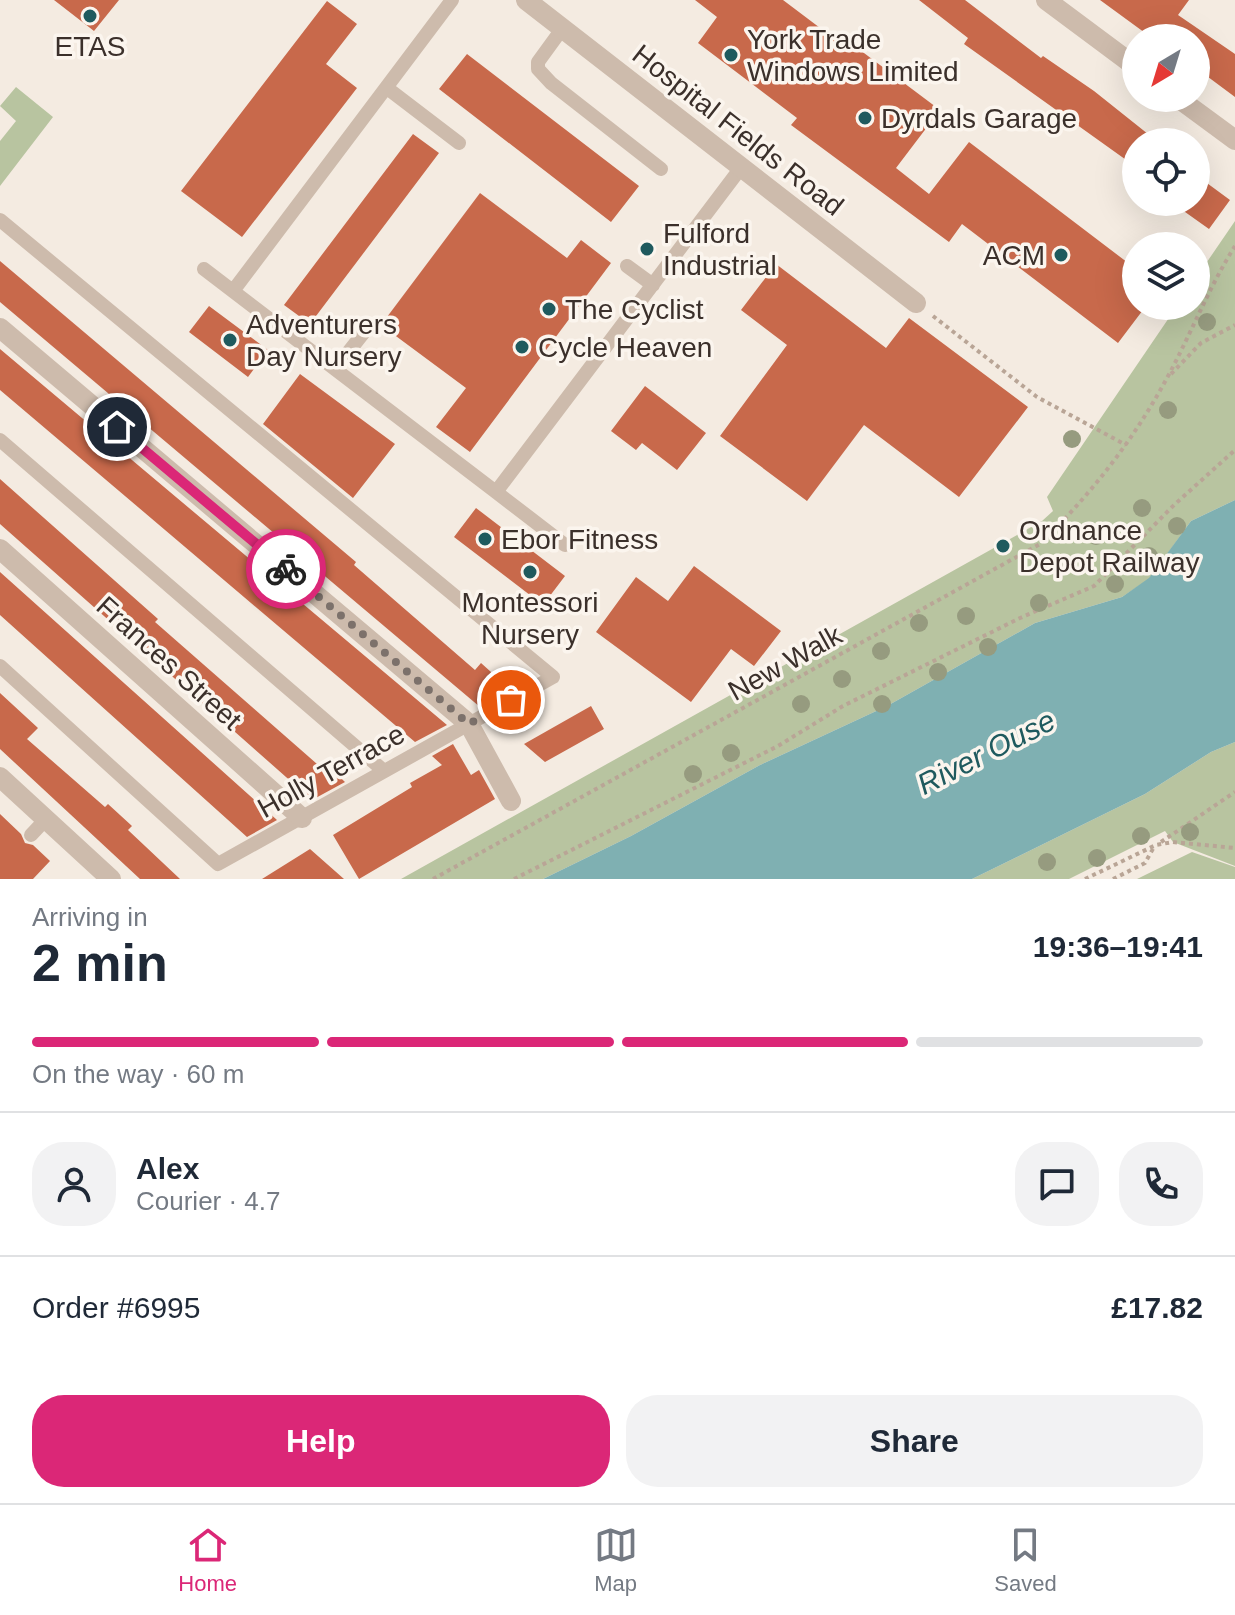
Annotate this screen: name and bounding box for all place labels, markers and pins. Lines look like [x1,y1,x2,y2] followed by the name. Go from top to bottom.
[81,7,99,25] marker: ETAS
[747,24,959,87] place label: York Trade Windows Limited
[54,31,126,62] place label: ETAS
[722,46,740,64] marker: York Trade Windows Limited
[881,103,1077,134] place label: Dyrdals Garage
[856,109,874,127] marker: Dyrdals Garage
[663,218,777,281] place label: Fulford Industrial
[638,240,656,258] marker: Fulford Industrial
[983,240,1045,271] place label: ACM
[1052,246,1070,264] marker: ACM
[565,294,704,325] place label: The Cyclist
[540,300,558,318] marker: The Cyclist
[246,309,402,372] place label: Adventurers Day Nursery
[221,331,239,349] marker: Adventurers Day Nursery
[538,332,712,363] place label: Cycle Heaven
[513,338,531,356] marker: Cycle Heaven
[83,393,151,461] pin
[1019,515,1200,578] place label: Ordnance Depot Railway
[501,524,658,555] place label: Ebor Fitness
[476,530,494,548] marker: Ebor Fitness
[994,537,1012,555] marker: Ordnance Depot Railway
[521,563,539,581] marker: Montessori Nursery
[462,587,598,650] place label: Montessori Nursery
[477,666,545,734] pin

